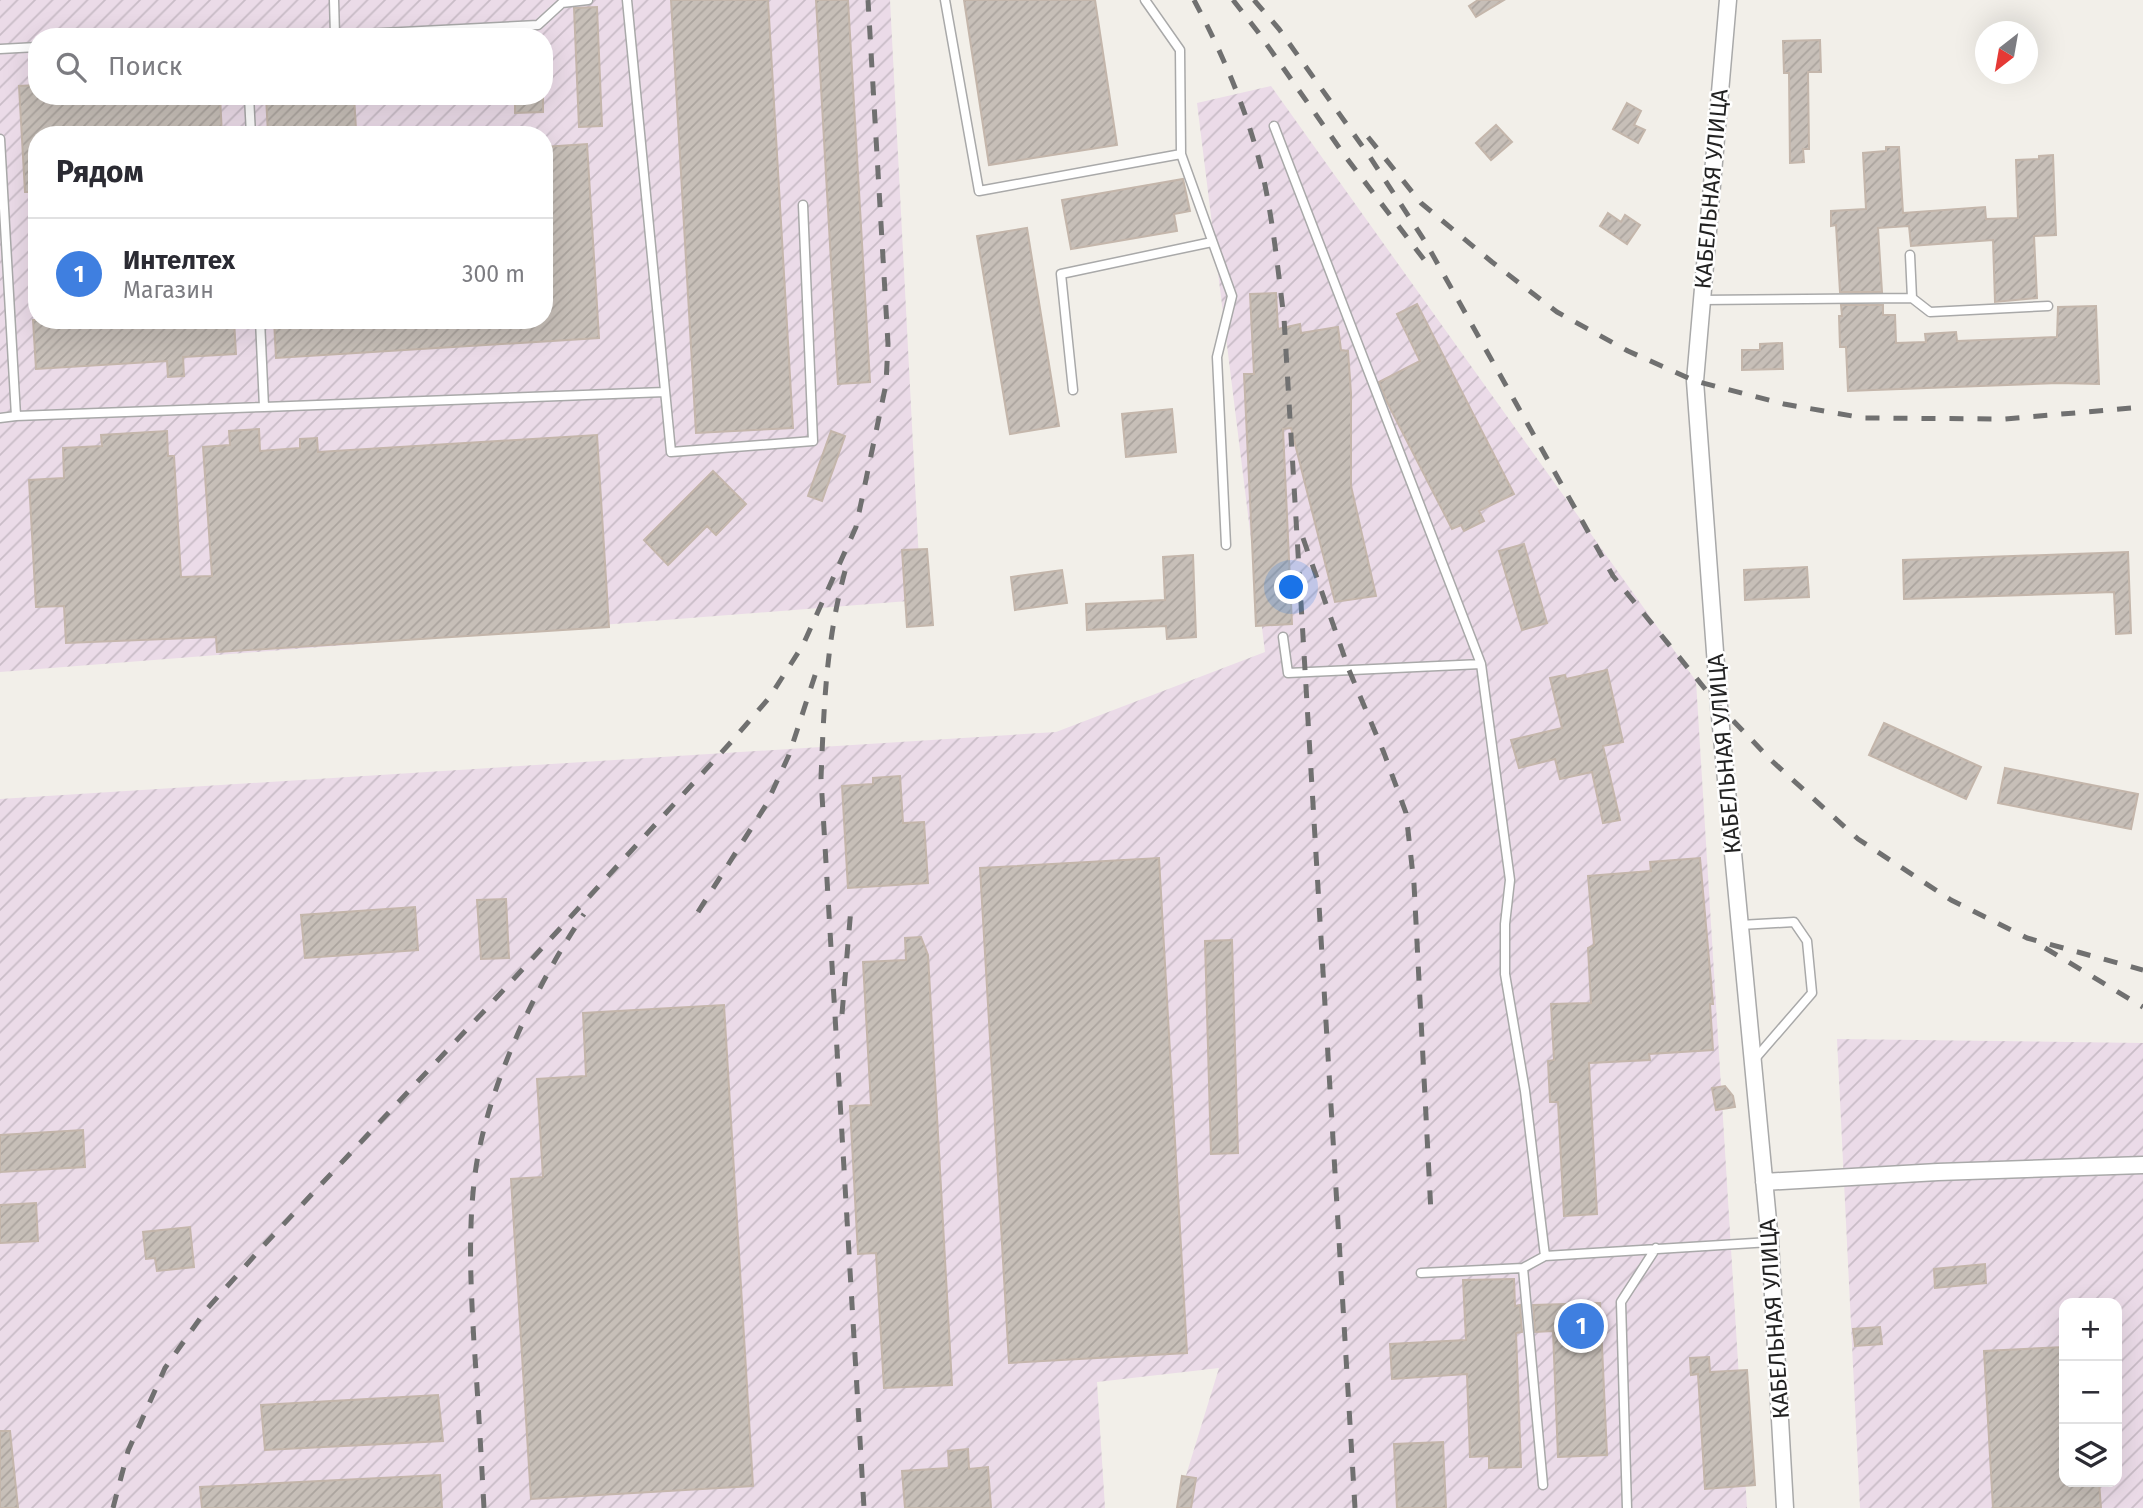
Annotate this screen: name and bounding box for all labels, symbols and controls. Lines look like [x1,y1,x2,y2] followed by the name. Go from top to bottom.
[1975,21,2038,84] north arrow
[28,28,553,105] search box
[52,48,90,86] icon: search
[108,51,182,82] text: Поиск
[1688,87,1734,290] street label: КАБЕЛЬНАЯ УЛИЦА
[56,154,144,190] text: Рядом
[123,245,235,276] text: Интелтех
[74,260,84,288] text: 1
[462,260,525,288] text: 300 m
[123,276,214,304] text: Магазин
[1274,570,1308,604] your location
[1701,652,1747,855] street label: КАБЕЛЬНАЯ УЛИЦА
[1753,1217,1795,1420] street label: КАБЕЛЬНАЯ УЛИЦА
[2059,1298,2122,1487] map controls
[2059,1298,2122,1361] button: +
[1558,1300,1604,1352] pin: 1
[2059,1361,2122,1424] button: −
[2059,1424,2122,1487] button: layers

